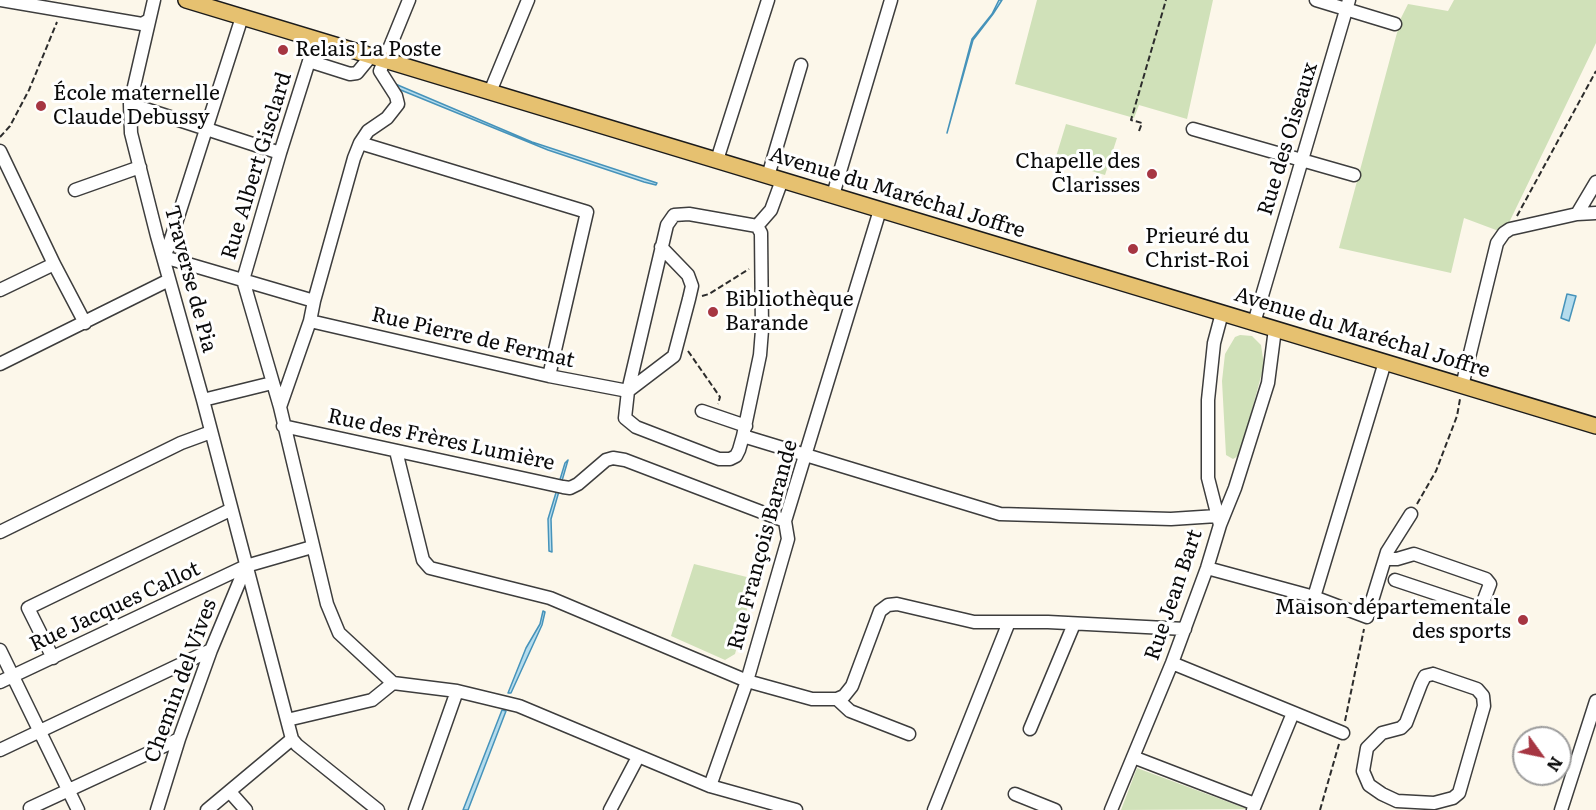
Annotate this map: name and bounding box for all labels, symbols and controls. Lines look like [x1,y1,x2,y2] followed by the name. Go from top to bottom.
[295,37,441,63] place label: Relais La Poste
[276,43,290,57] marker: Relais La Poste
[1253,59,1323,219] street label: Rue des Oiseaux
[217,69,297,263] street label: Rue Albert Gisclard
[53,81,220,131] place label: École maternelle Claude Debussy
[34,99,48,113] marker: École maternelle Claude Debussy
[766,142,1028,244] street label: Avenue du Maréchal Joffre
[1015,149,1140,199] place label: Chapelle des Clarisses
[1145,167,1159,181] marker: Chapelle des Clarisses
[158,203,222,355] street label: Traverse de Pia
[1145,224,1249,274] place label: Prieuré du Christ-Roi
[1126,242,1140,256] marker: Prieuré du Christ-Roi
[1231,282,1493,384] street label: Avenue du Maréchal Joffre
[725,287,854,337] place label: Bibliothèque Barande
[369,302,577,374] street label: Rue Pierre de Fermat
[706,305,720,319] marker: Bibliothèque Barande
[325,404,557,476] street label: Rue des Frères Lumière
[723,437,803,653] street label: Rue François Barande
[1140,526,1208,664] street label: Rue Jean Bart
[26,556,204,658] street label: Rue Jacques Callot
[1274,595,1511,645] place label: Maison départementale des sports
[140,596,222,766] street label: Chemin del Vives
[1516,613,1530,627] marker: Maison départementale des sports
[1512,726,1572,786] north arrow
[1542,753,1569,777] text: N

